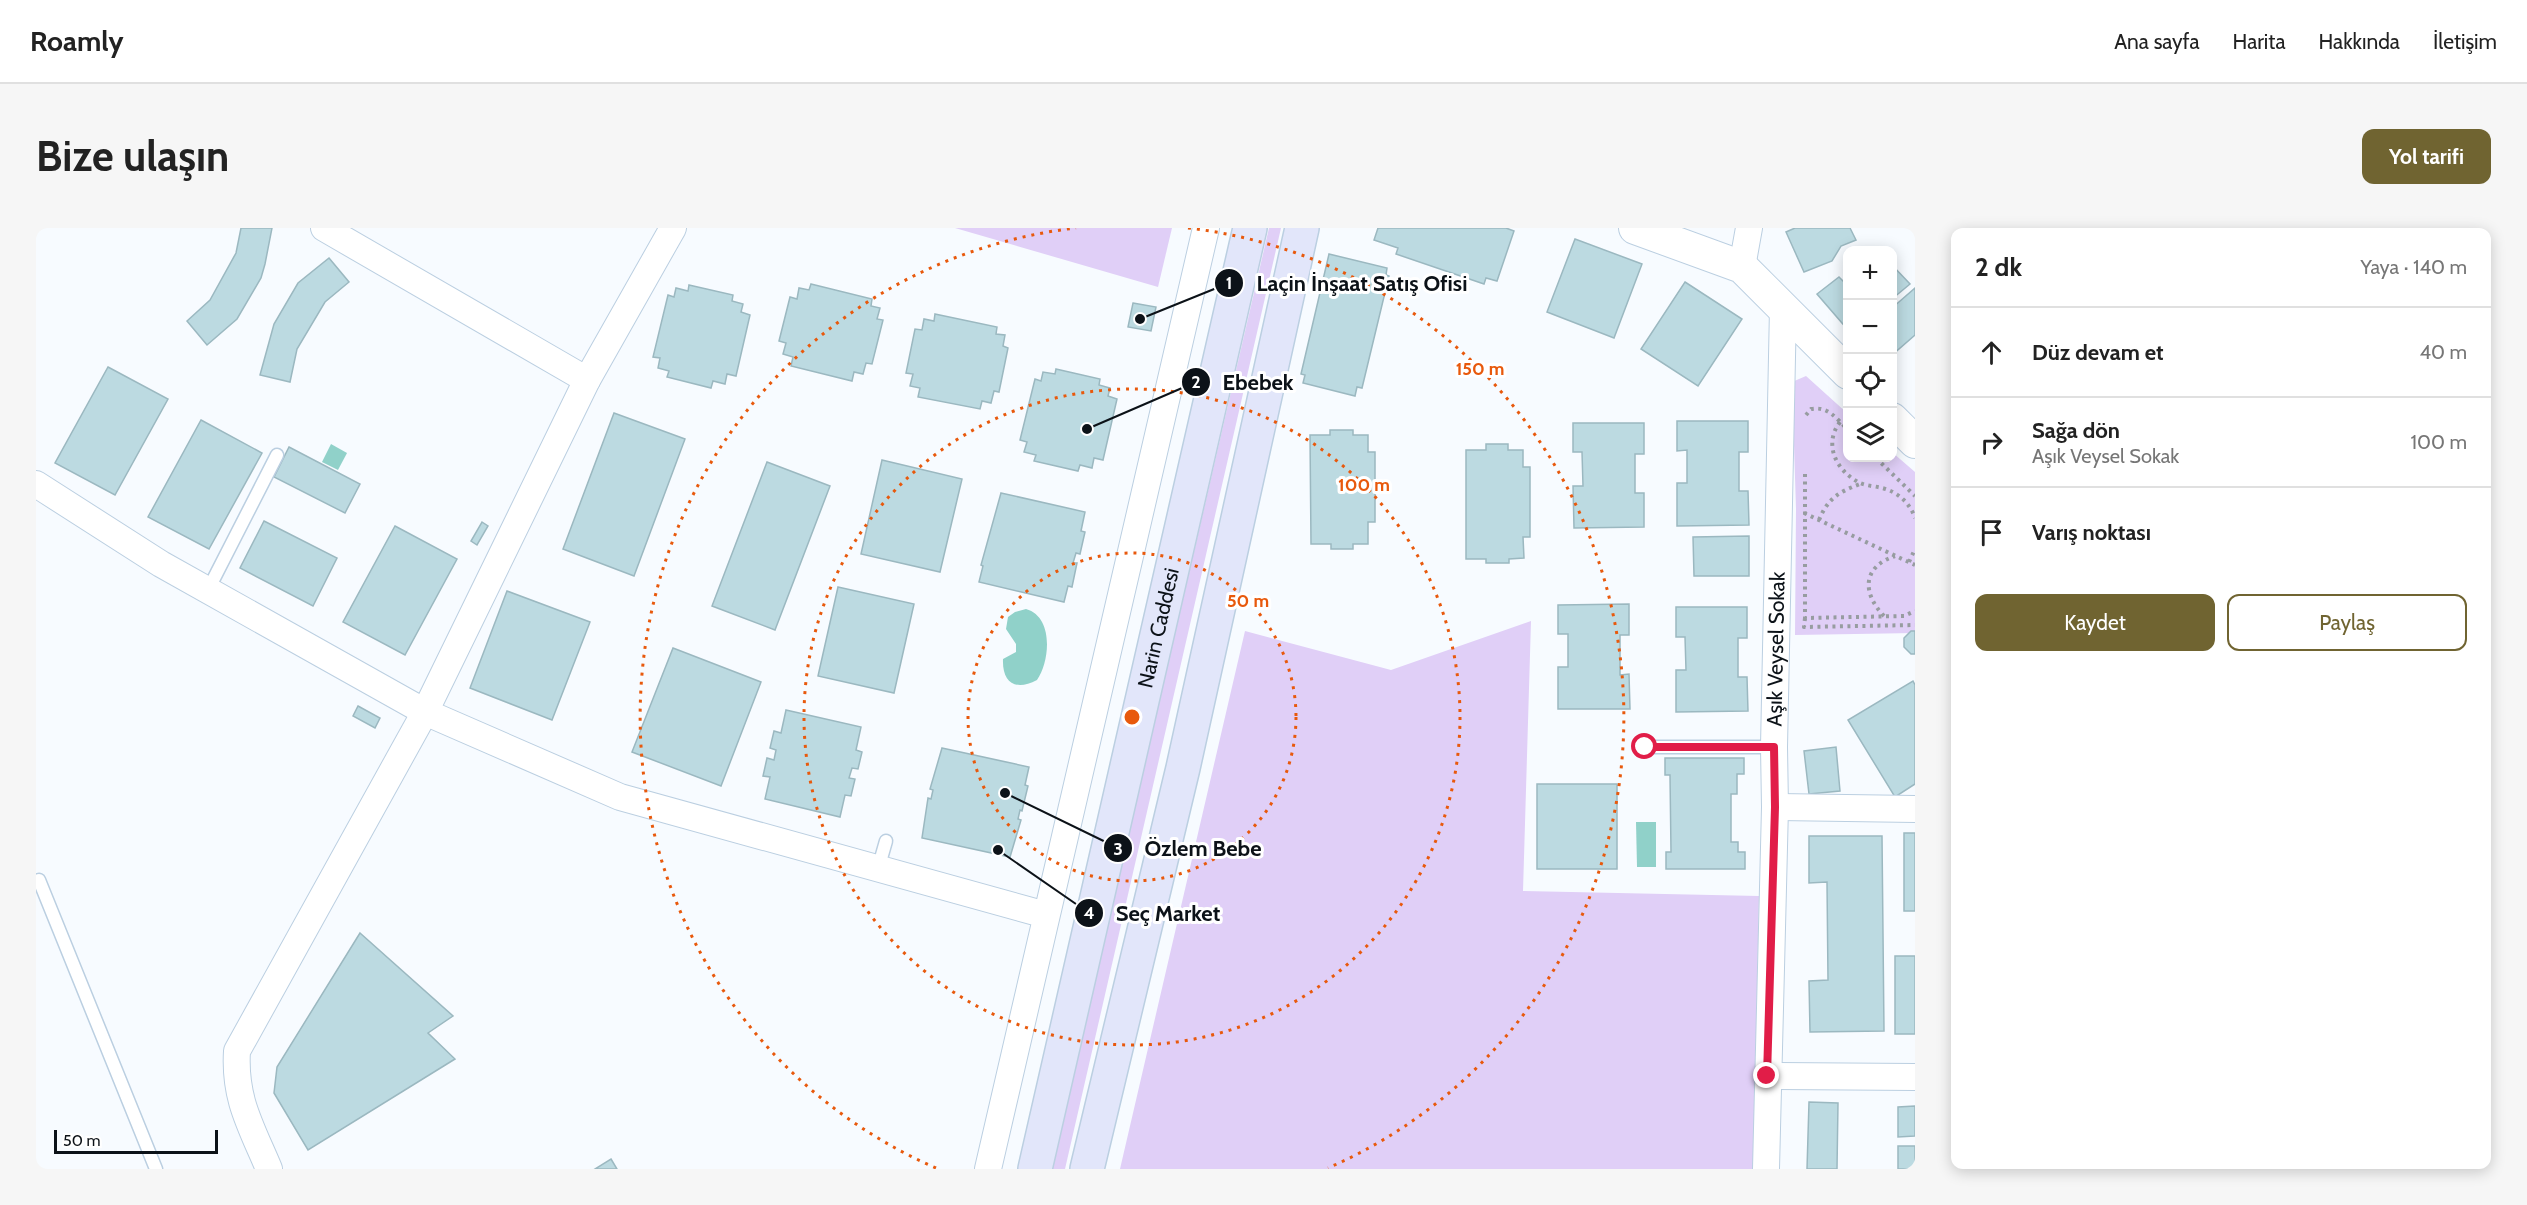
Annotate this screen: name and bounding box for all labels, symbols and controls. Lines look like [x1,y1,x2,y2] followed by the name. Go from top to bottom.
[30,24,124,58] text: Roamly
[2114,29,2200,54] text: Ana sayfa
[2233,29,2285,54] text: Harita
[2318,29,2400,54] text: Hakkında
[2433,29,2497,54] text: İletişim
[2362,129,2491,184] button: Yol tarifi
[36,130,229,182] text: Bize ulaşın
[1843,246,1897,462] map controls
[1843,246,1897,300] button: +
[1975,251,2022,283] text: 2 dk
[2360,255,2467,279] text: Yaya · 140 m
[1214,263,1479,303] callout: Laçin İnşaat Satış Ofisi
[1257,270,1467,297] text: Laçin İnşaat Satış Ofisi
[1226,272,1232,294] text: 1
[1843,300,1897,354] button: −
[1975,336,2008,369] icon: ahead
[2032,339,2164,366] text: Düz devam et
[2419,340,2467,364] text: 40 m
[1843,354,1897,408] button: locate
[1456,358,1504,380] text: 150 m
[1181,362,1306,402] callout: Ebebek
[1223,369,1294,396] text: Ebebek
[1191,371,1201,393] text: 2
[1843,408,1897,462] button: layers
[2032,417,2120,444] text: Sağa dön
[1975,426,2008,459] icon: right
[2411,430,2467,454] text: 100 m
[2032,444,2179,468] text: Aşık Veysel Sokak
[1338,474,1390,496] text: 100 m
[1975,516,2008,549] icon: arrive
[2032,519,2151,546] text: Varış noktası
[1132,565,1184,690] street label: Narin Caddesi
[1761,571,1790,727] street label: Aşık Veysel Sokak
[1227,590,1269,612] text: 50 m
[1975,594,2215,651] button: Kaydet
[2227,594,2467,651] button: Paylaş
[1122,707,1142,727] centre of rings
[1631,733,1657,759] route start
[1103,828,1274,868] callout: Özlem Bebe
[1144,835,1262,862] text: Özlem Bebe
[1113,838,1123,860] text: 3
[1074,893,1233,933] callout: Seç Market
[1116,900,1221,927] text: Seç Market
[1083,902,1095,924] text: 4
[1753,1062,1779,1088] route end
[54,1127,218,1154] scale bar
[63,1131,100,1150] text: 50 m

